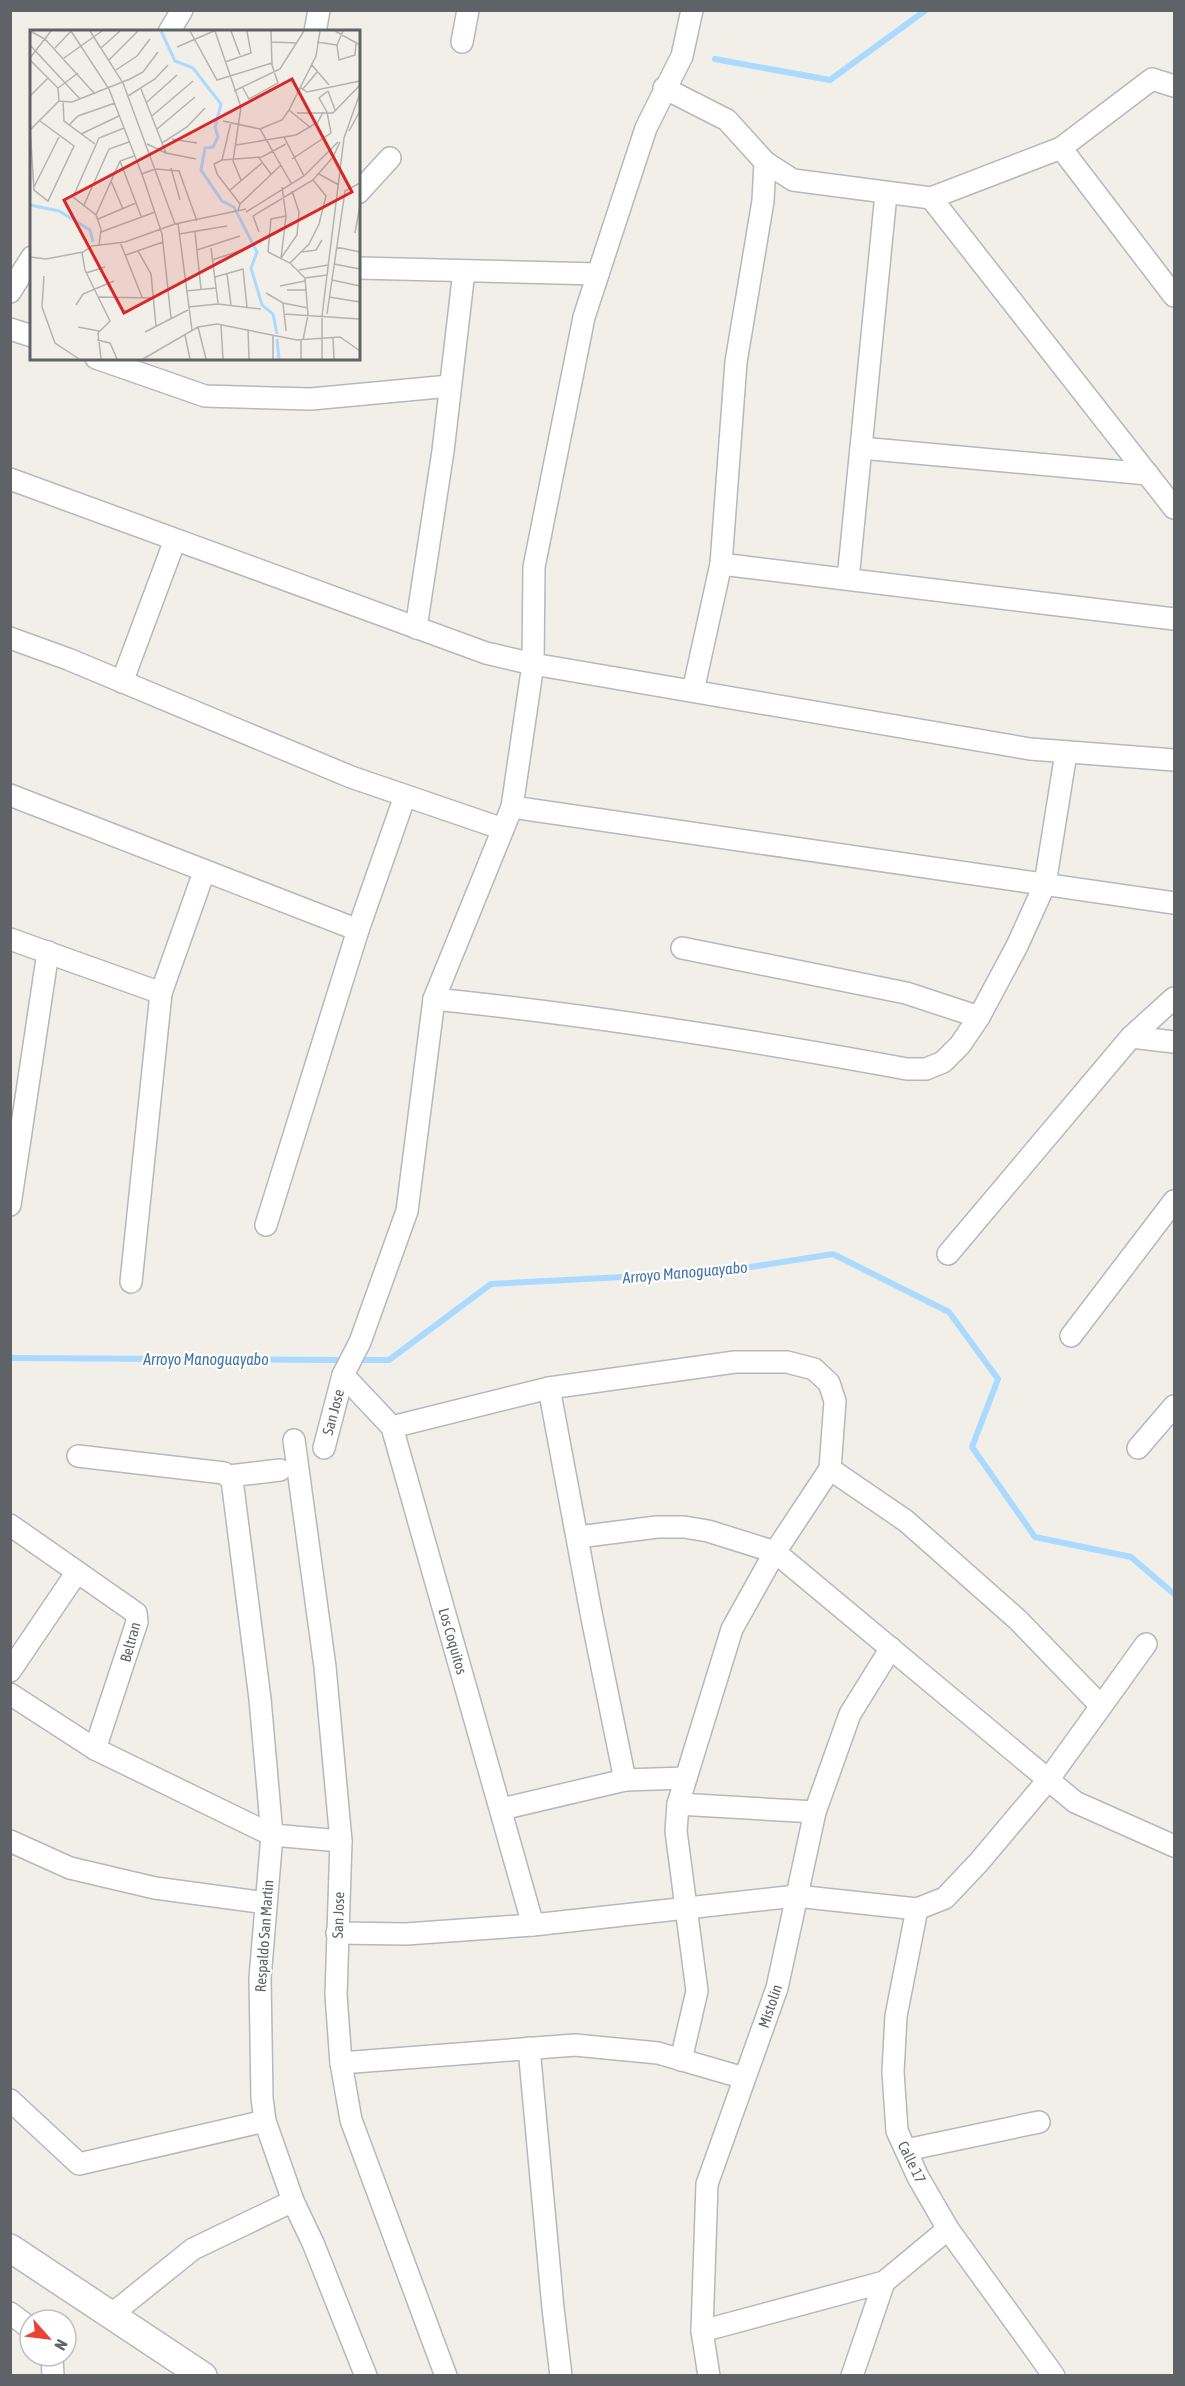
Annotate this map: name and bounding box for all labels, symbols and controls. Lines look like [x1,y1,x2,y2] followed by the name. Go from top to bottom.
[30,30,360,360] inset map
[621,1258,748,1288] water label: Arroyo Manoguayabo
[142,1350,269,1369] water label: Arroyo Manoguayabo
[319,1387,347,1437] street label: San Jose
[435,1606,471,1676] street label: Los Coquitos
[117,1620,143,1664] street label: Beltran
[252,1879,276,1993] street label: Respaldo San Martin
[329,1891,347,1939] street label: San Jose
[755,1982,785,2030] street label: Mistolin
[895,2138,929,2186] street label: Calle 17
[18,2308,78,2368] north arrow
[51,2337,71,2353] text: N

